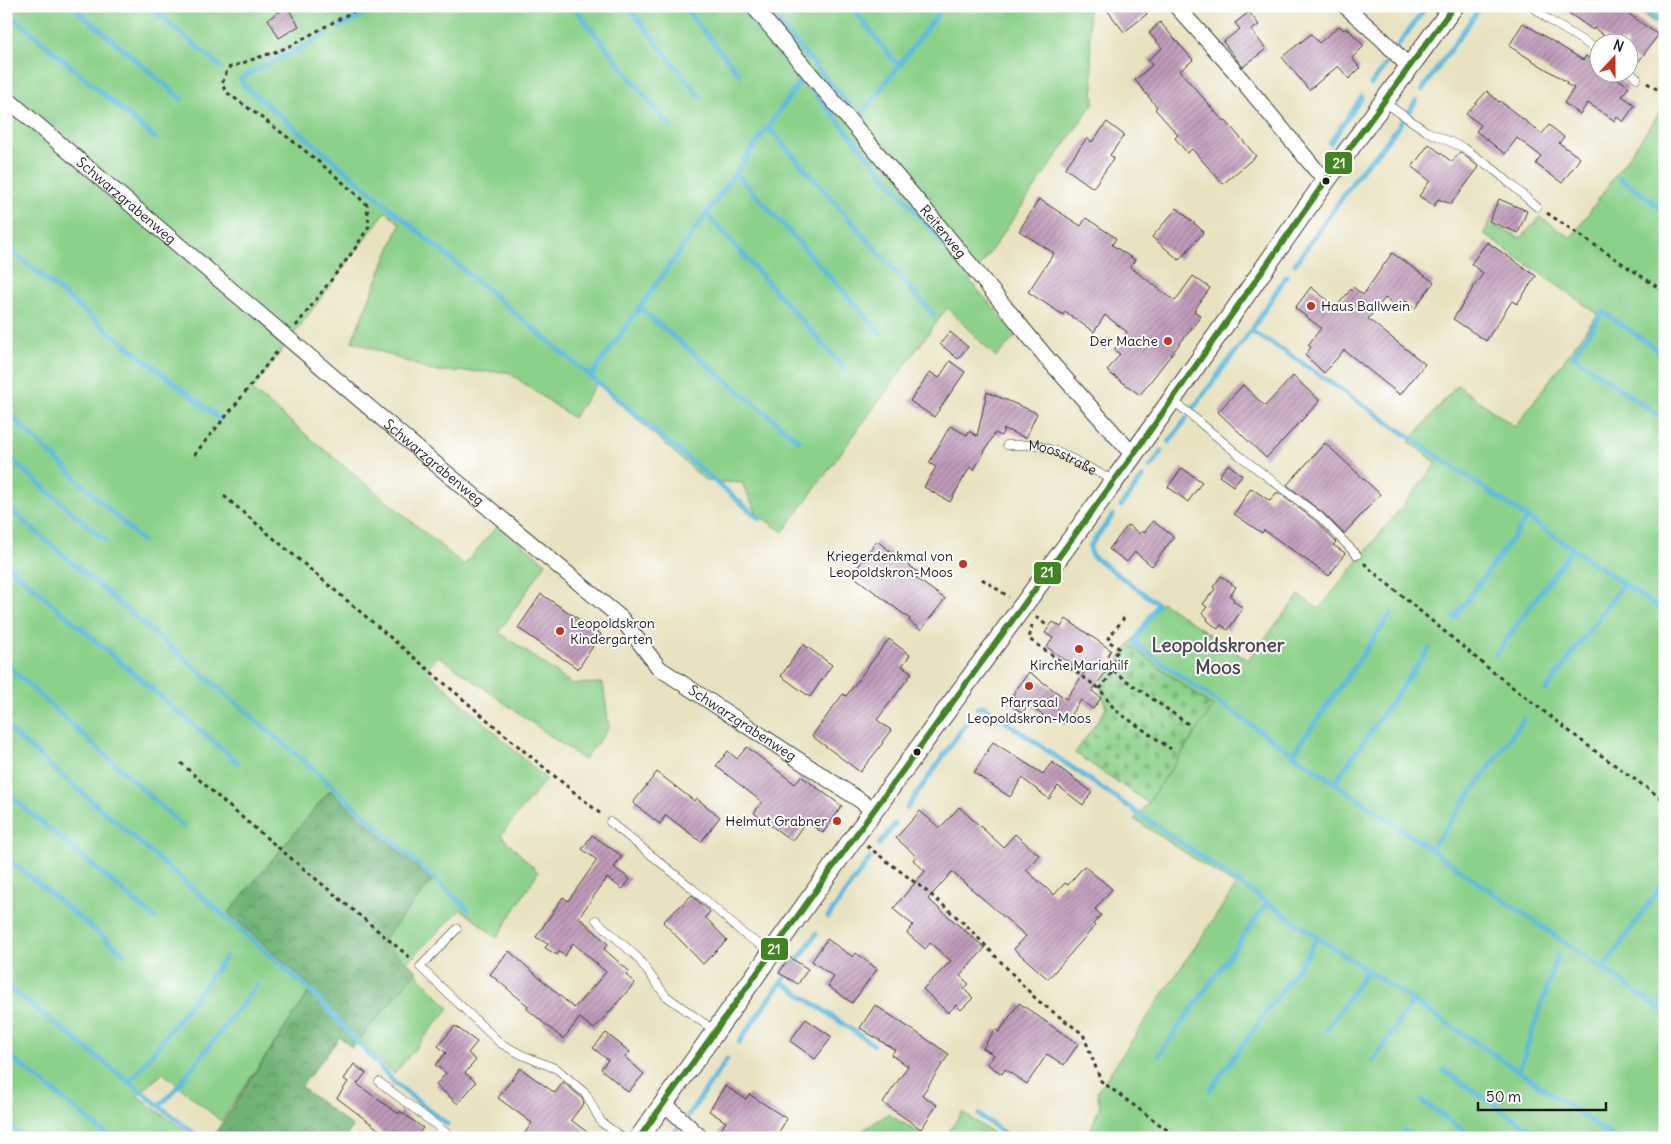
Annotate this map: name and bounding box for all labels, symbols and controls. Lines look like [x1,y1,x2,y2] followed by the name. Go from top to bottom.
[1588,32,1638,82] north arrow
[1611,36,1626,56] text: N
[1324,151,1353,175] line badge: 21
[73,153,180,248] street label: Schwarzgrabenweg
[1332,154,1346,172] text: 21
[1321,176,1331,186] unlabelled marker
[916,201,970,262] street label: Reiterweg
[1321,297,1410,315] place label: Haus Ballwein
[1305,300,1317,312] marker: Haus Ballwein
[1090,332,1158,350] place label: Der Mache
[1162,335,1174,347] marker: Der Mache
[380,415,488,509] street label: Schwarzgrabenweg
[1028,436,1100,479] street label: Moosstraße
[827,547,953,581] place label: Kriegerdenkmal von Leopoldskron-Moos
[957,558,969,570] marker: Kriegerdenkmal von Leopoldskron-Moos
[1033,561,1062,585] line badge: 21
[1040,563,1054,581] text: 21
[570,614,655,648] place label: Leopoldskron Kindergarten
[554,625,566,637] marker: Leopoldskron Kindergarten
[1151,633,1285,679] district label: Leopoldskroner Moos
[1073,643,1085,655] marker: Kirche Mariahilf
[1030,656,1129,674] place label: Kirche Mariahilf
[1023,680,1035,692] marker: Pfarrsaal Leopoldskron-Moos
[685,681,800,765] street label: Schwarzgrabenweg
[967,693,1091,727] place label: Pfarrsaal Leopoldskron-Moos
[912,747,922,757] unlabelled marker
[725,812,827,830] place label: Helmut Grabner
[831,815,843,827] marker: Helmut Grabner
[760,937,789,961] line badge: 21
[767,940,781,958] text: 21
[1478,1079,1606,1111] scale bar
[1486,1087,1521,1106] text: 50 m

